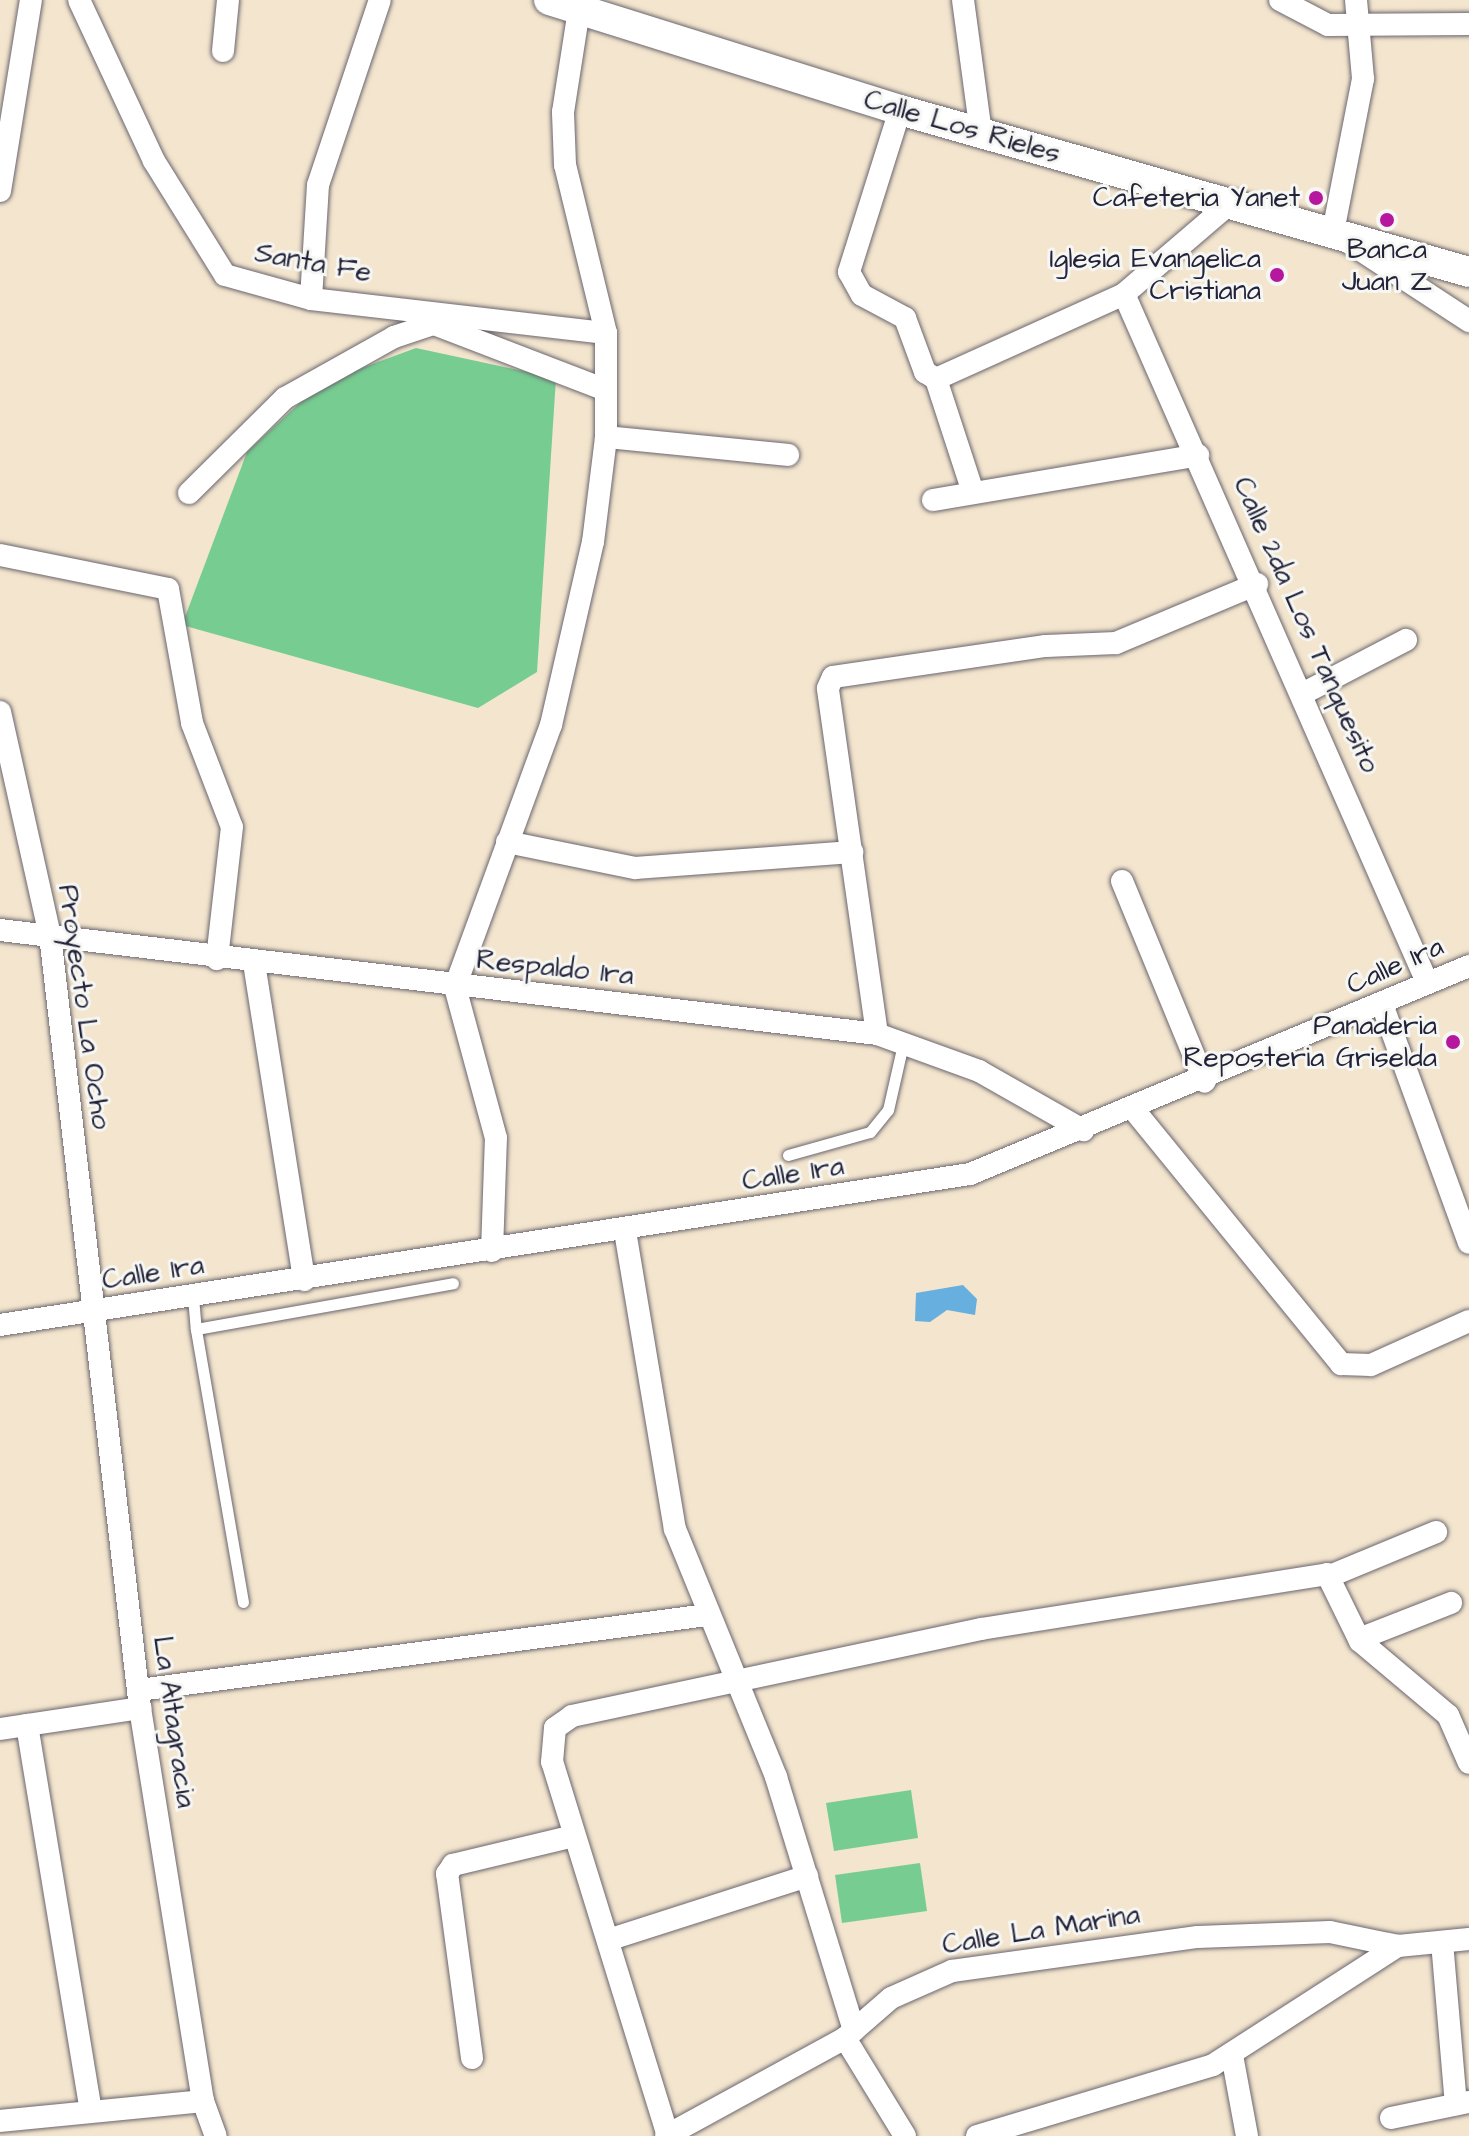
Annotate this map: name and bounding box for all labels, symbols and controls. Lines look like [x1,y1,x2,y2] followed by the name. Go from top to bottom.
[860,83,1064,171] street label: Calle Los Rieles
[1093,181,1300,215] place label: Cafeteria Yanet
[1307,189,1325,207] marker: Cafeteria Yanet
[1378,211,1396,229] marker: Banca Juan Z
[1342,233,1432,299] place label: Banca Juan Z
[252,236,374,290] street label: Santa Fe
[1049,242,1261,308] place label: Iglesia Evangelica Cristiana
[1268,266,1286,284] marker: Iglesia Evangelica Cristiana
[1226,472,1386,778] street label: Calle 2da Los Tanquesito
[50,883,118,1131] street label: Proyecto La Ocho
[1341,930,1449,1002] street label: Calle 1ra
[475,943,635,993] street label: Respaldo 1ra
[1184,1009,1437,1075] place label: Panaderia Reposteria Griselda
[1444,1033,1462,1051] marker: Panaderia Reposteria Griselda
[740,1149,846,1199] street label: Calle 1ra
[100,1248,206,1298] street label: Calle 1ra
[145,1634,203,1810] street label: La Altagracia
[940,1898,1142,1962] street label: Calle La Marina

